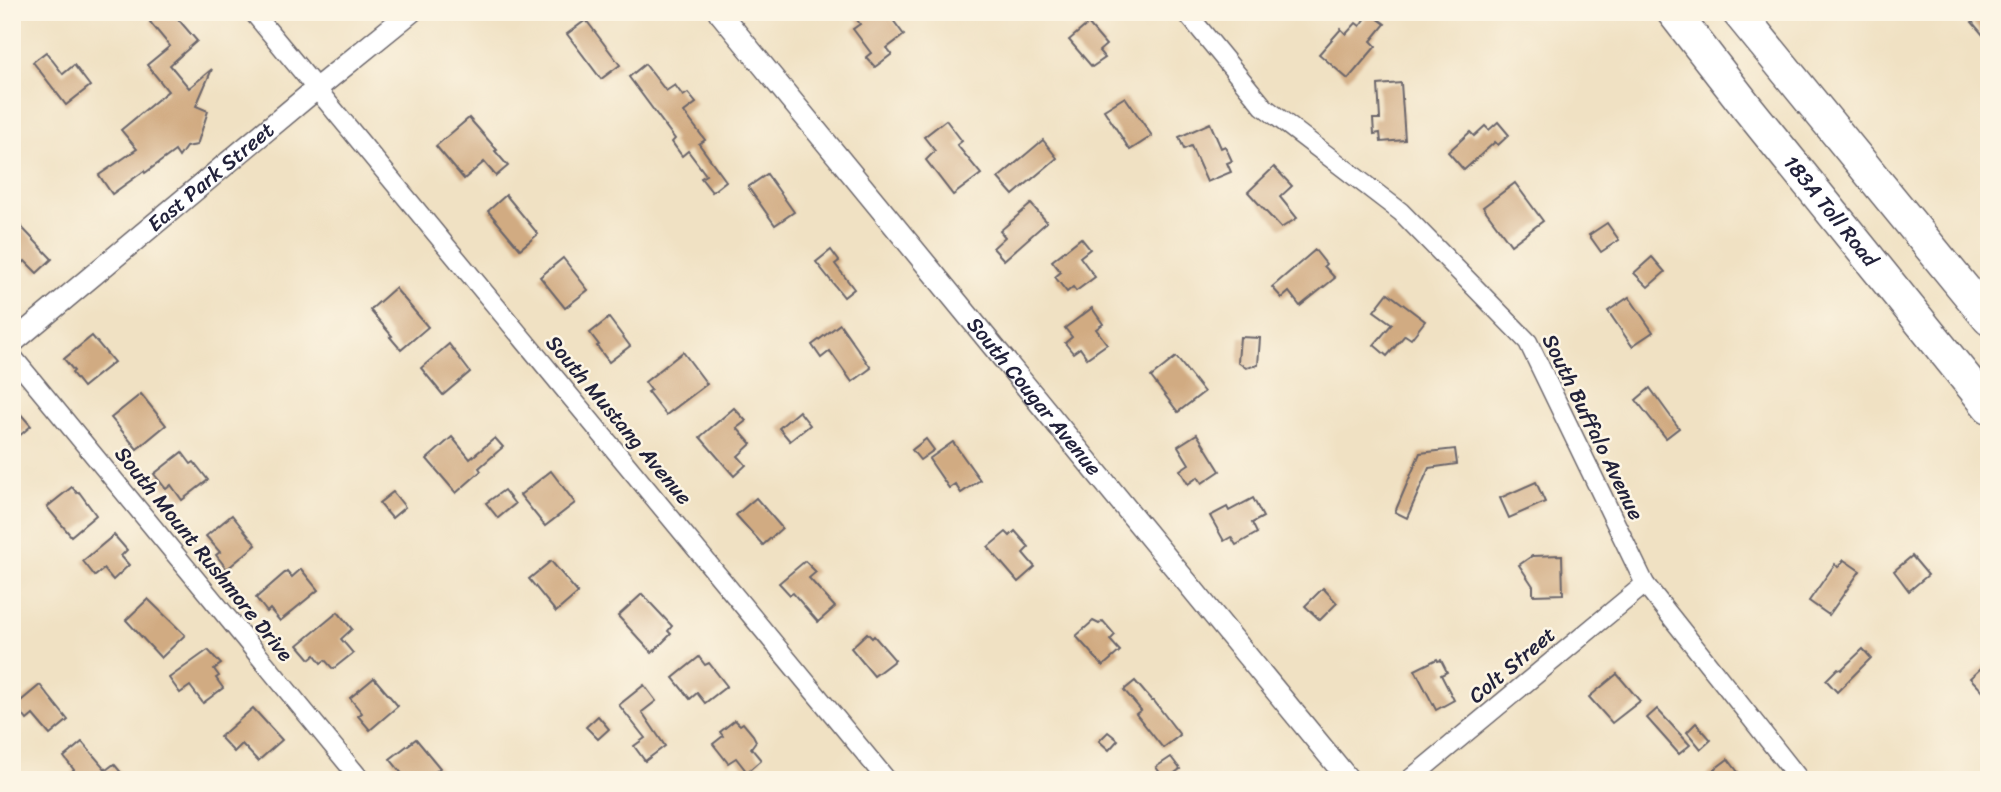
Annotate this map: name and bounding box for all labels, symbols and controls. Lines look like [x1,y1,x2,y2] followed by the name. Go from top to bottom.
[138,112,283,242] street label: East Park Street
[1773,146,1889,277] street label: 183A Toll Road
[957,308,1112,485] street label: South Cougar Avenue
[536,326,702,514] street label: South Mustang Avenue
[1531,327,1655,527] street label: South Buffalo Avenue
[105,437,303,671] street label: South Mount Rushmore Drive
[1459,617,1565,713] street label: Colt Street

